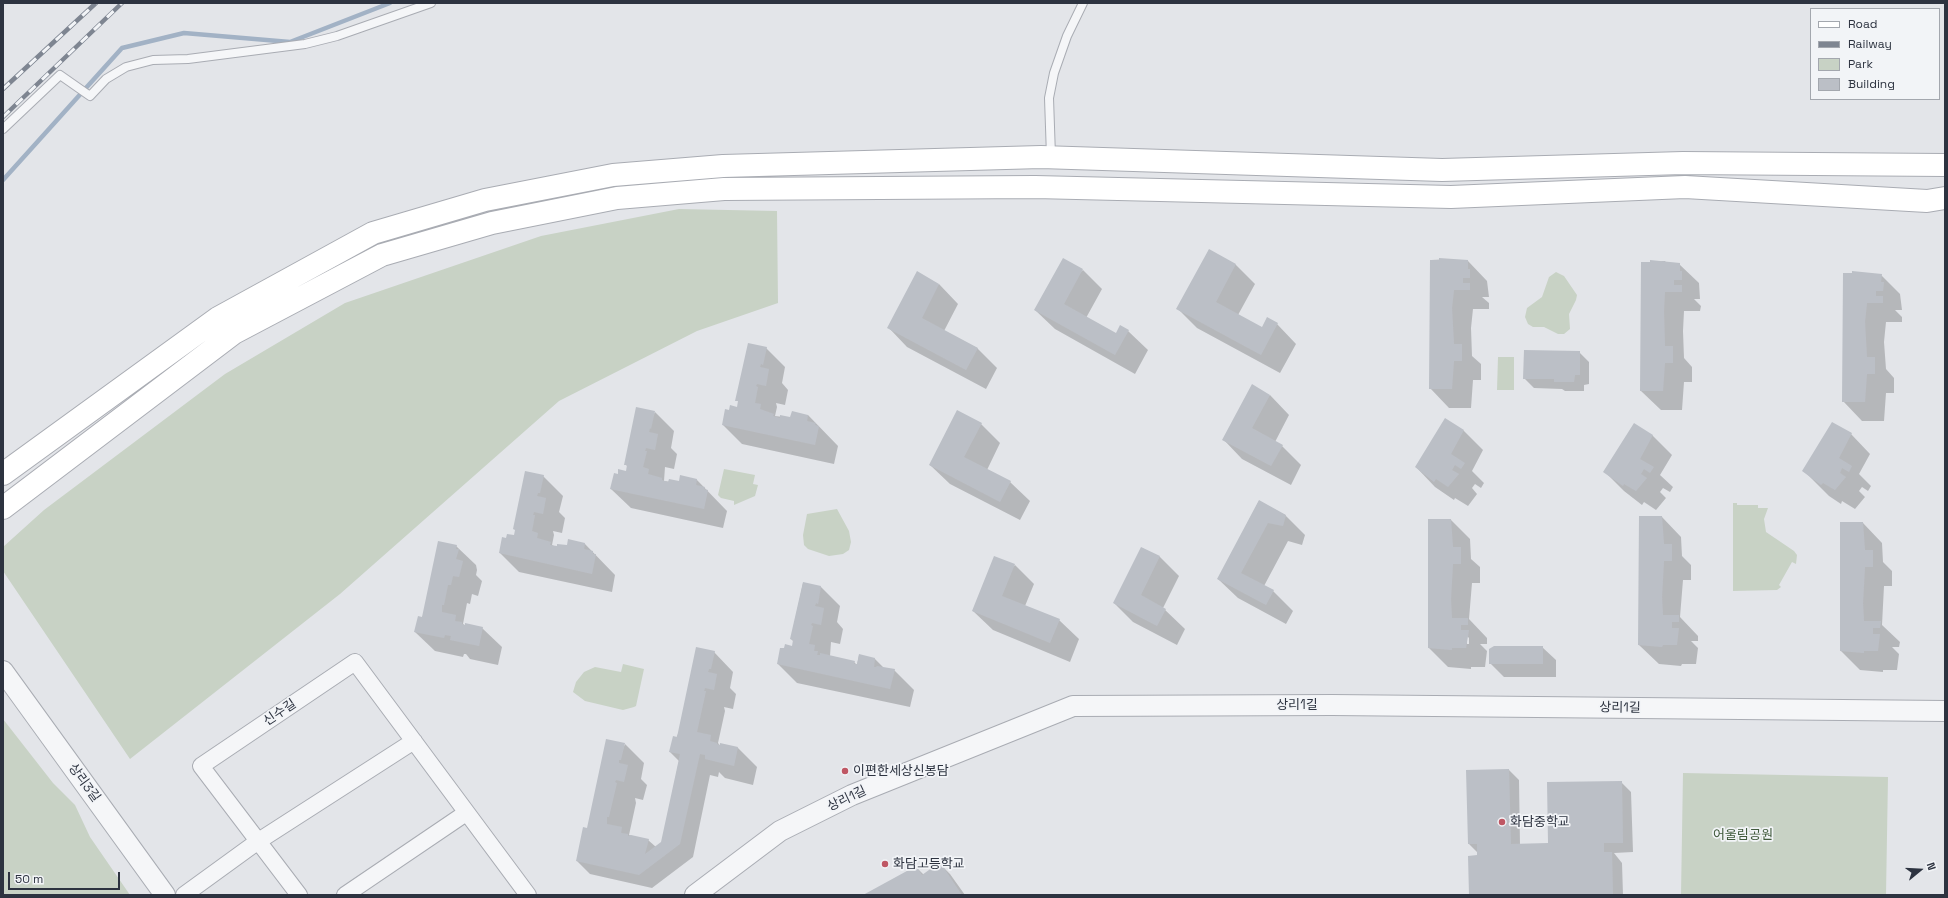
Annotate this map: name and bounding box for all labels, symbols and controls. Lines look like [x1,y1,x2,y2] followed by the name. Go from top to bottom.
[1810,8,1940,100] legend
[1848,16,1877,32] text: Road
[1848,36,1892,52] text: Railway
[1848,56,1873,72] text: Park
[1848,76,1895,92] text: Building
[261,697,299,729] street label: 신수길
[1276,697,1318,713] street label: 상리1길
[1599,700,1641,716] street label: 상리1길
[65,761,103,805] street label: 상리3길
[853,763,949,779] place label: 이편한세상신봉담
[840,766,850,776] marker: 이편한세상신봉담
[825,783,869,815] street label: 상리1길
[1510,814,1570,830] place label: 화담중학교
[1497,817,1507,827] marker: 화담중학교
[1713,827,1773,843] park label: 어울림공원
[1900,850,1940,890] north arrow
[893,856,965,872] place label: 화담고등학교
[880,859,890,869] marker: 화담고등학교
[1924,861,1939,872] text: N
[10,864,122,890] scale bar
[15,871,43,887] text: 50 m

